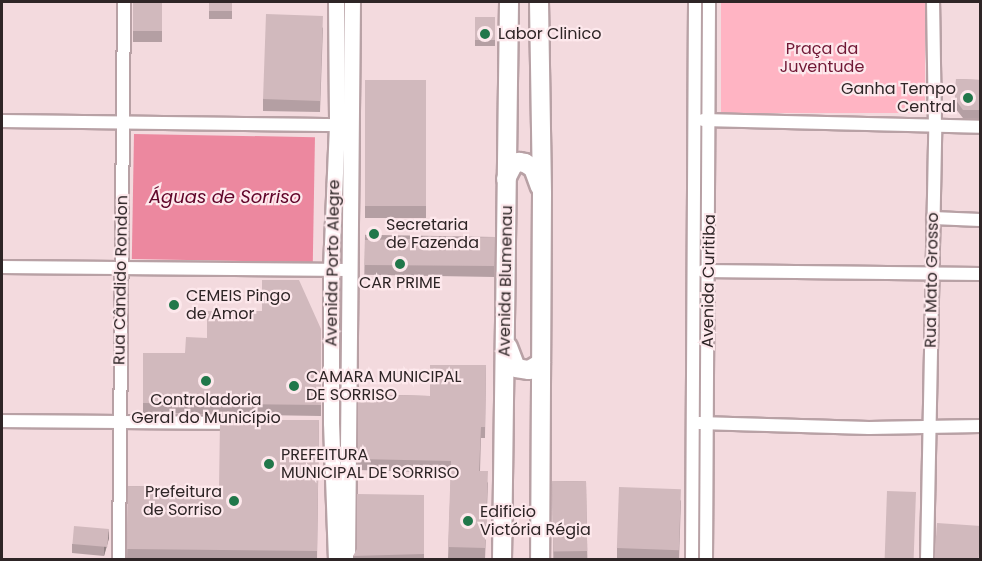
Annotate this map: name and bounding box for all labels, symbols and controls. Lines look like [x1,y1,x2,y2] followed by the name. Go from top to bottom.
[498,24,601,44] place label: Labor Clinico
[476,25,494,43] marker: Labor Clinico
[780,39,864,77] park label: Praça da Juventude
[841,79,956,117] place label: Ganha Tempo Central
[961,91,975,105] marker: Ganha Tempo Central
[322,179,344,347] street label: Avenida Porto Alegre
[149,186,301,208] water label: Águas de Sorriso
[110,195,132,365] street label: Rua Cândido Rondon
[495,205,517,357] street label: Avenida Blumenau
[921,212,943,348] street label: Rua Mato Grosso
[698,214,720,348] street label: Avenida Curitiba
[386,215,479,253] place label: Secretaria de Fazenda
[367,227,381,241] marker: Secretaria de Fazenda
[393,257,407,271] marker: CAR PRIME
[359,273,441,293] place label: CAR PRIME
[186,286,291,324] place label: CEMEIS Pingo de Amor
[167,298,181,312] marker: CEMEIS Pingo de Amor
[306,367,461,405] place label: CAMARA MUNICIPAL DE SORRISO
[199,374,213,388] marker: Controladoria Geral do Município
[287,379,301,393] marker: CAMARA MUNICIPAL DE SORRISO
[131,390,281,428] place label: Controladoria Geral do Município
[281,445,459,483] place label: PREFEITURA MUNICIPAL DE SORRISO
[262,457,276,471] marker: PREFEITURA MUNICIPAL DE SORRISO
[143,482,222,520] place label: Prefeitura de Sorriso
[227,494,241,508] marker: Prefeitura de Sorriso
[480,502,591,540] place label: Edificio Victória Régia
[461,514,475,528] marker: Edificio Victória Régia

